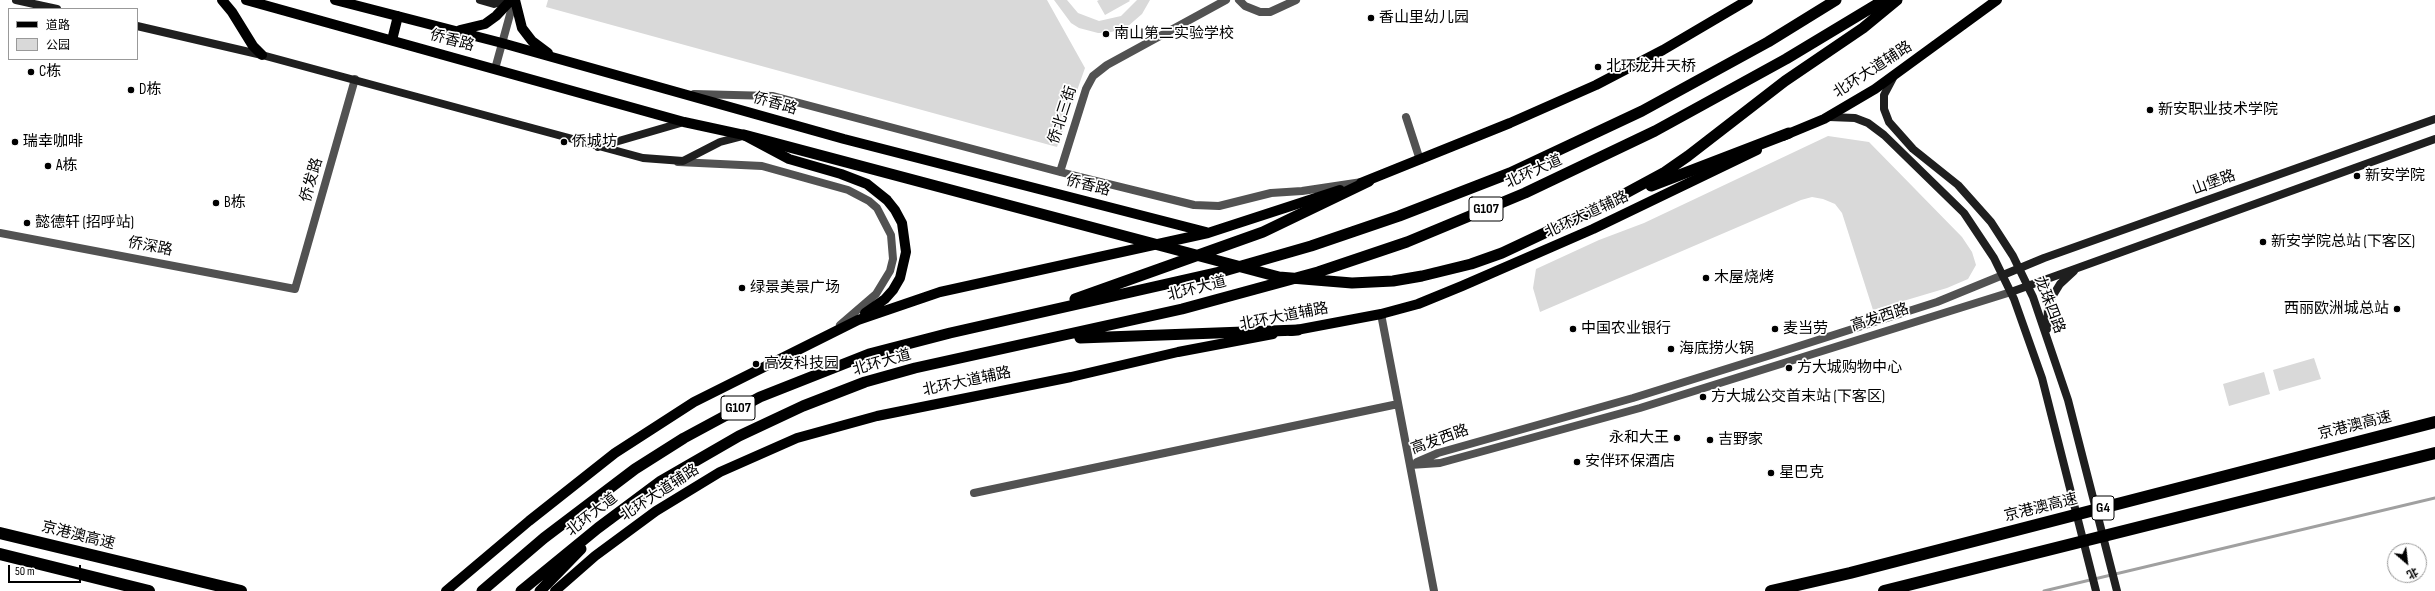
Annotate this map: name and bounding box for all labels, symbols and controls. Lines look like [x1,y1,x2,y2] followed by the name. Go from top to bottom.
[8,8,138,60] legend
[1379,9,1469,27] place label: 香山里幼儿园
[1366,13,1376,23] marker: 香山里幼儿园
[46,18,70,33] text: 道路
[1114,25,1234,43] place label: 南山第二实验学校
[428,26,476,56] street label: 侨香路
[1101,29,1111,39] marker: 南山第二实验学校
[46,38,70,53] text: 公园
[1830,38,1916,102] street label: 北环大道辅路
[1606,58,1696,76] place label: 北环龙井天桥
[1593,62,1603,72] marker: 北环龙井天桥
[39,63,61,81] place label: C栋
[26,67,36,77] marker: C栋
[139,81,161,99] place label: D栋
[1045,84,1081,146] street label: 侨北三街
[126,85,136,95] marker: D栋
[751,89,799,119] street label: 侨香路
[2158,101,2278,119] place label: 新安职业技术学院
[2145,105,2155,115] marker: 新安职业技术学院
[23,133,83,151] place label: 瑞幸咖啡
[572,133,617,151] place label: 侨城坊
[10,137,20,147] marker: 瑞幸咖啡
[559,137,569,147] marker: 侨城坊
[1503,152,1565,192] street label: 北环大道
[297,156,327,204] street label: 侨发路
[56,157,77,175] place label: A栋
[43,161,53,171] marker: A栋
[2190,167,2238,199] street label: 山堡路
[2365,167,2425,185] place label: 新安学院
[2352,171,2362,181] marker: 新安学院
[1064,172,1112,200] street label: 侨香路
[1542,188,1632,242] street label: 北环大道辅路
[224,194,246,212] place label: B栋
[1469,197,1503,221] road number: G107
[211,198,221,208] marker: B栋
[35,214,134,232] place label: 懿德轩 (招呼站)
[22,218,32,228] marker: 懿德轩 (招呼站)
[2271,233,2415,251] place label: 新安学院总站 (下客区)
[126,234,174,260] street label: 侨深路
[2258,237,2268,247] marker: 新安学院总站 (下客区)
[1714,269,1774,287] place label: 木屋烧烤
[1166,273,1228,305] street label: 北环大道
[1701,273,1711,283] marker: 木屋烧烤
[2030,274,2068,336] street label: 龙珠四路
[750,279,840,297] place label: 绿景美景广场
[737,283,747,293] marker: 绿景美景广场
[1238,300,1330,334] street label: 北环大道辅路
[1849,300,1911,336] street label: 高发西路
[2284,300,2389,318] place label: 西丽欧洲城总站
[2392,304,2402,314] marker: 西丽欧洲城总站
[1581,320,1671,338] place label: 中国农业银行
[1783,320,1828,338] place label: 麦当劳
[1568,324,1578,334] marker: 中国农业银行
[1770,324,1780,334] marker: 麦当劳
[1679,340,1754,358] place label: 海底捞火锅
[1666,344,1676,354] marker: 海底捞火锅
[851,346,913,380] street label: 北环大道
[764,355,839,373] place label: 高发科技园
[751,359,761,369] marker: 高发科技园
[1797,359,1902,377] place label: 方大城购物中心
[1784,363,1794,373] marker: 方大城购物中心
[921,364,1013,400] street label: 北环大道辅路
[1711,388,1885,406] place label: 方大城公交首末站 (下客区)
[1698,392,1708,402] marker: 方大城公交首末站 (下客区)
[721,396,755,420] road number: G107
[2316,408,2394,444] street label: 京港澳高速
[1409,421,1471,459] street label: 高发西路
[1609,429,1669,447] place label: 永和大王
[1718,431,1763,449] place label: 吉野家
[1672,433,1682,443] marker: 永和大王
[1705,435,1715,445] marker: 吉野家
[1585,453,1675,471] place label: 安伴环保酒店
[1572,457,1582,467] marker: 安伴环保酒店
[617,461,703,525] street label: 北环大道辅路
[1779,464,1824,482] place label: 星巴克
[1766,468,1776,478] marker: 星巴克
[563,489,621,541] street label: 北环大道
[2002,490,2080,526] street label: 京港澳高速
[2092,496,2114,520] road number: G4
[39,518,117,554] street label: 京港澳高速
[2387,543,2427,583] north arrow
[10,557,83,583] scale bar
[15,564,35,579] text: 50 m
[2404,565,2420,581] text: 北

